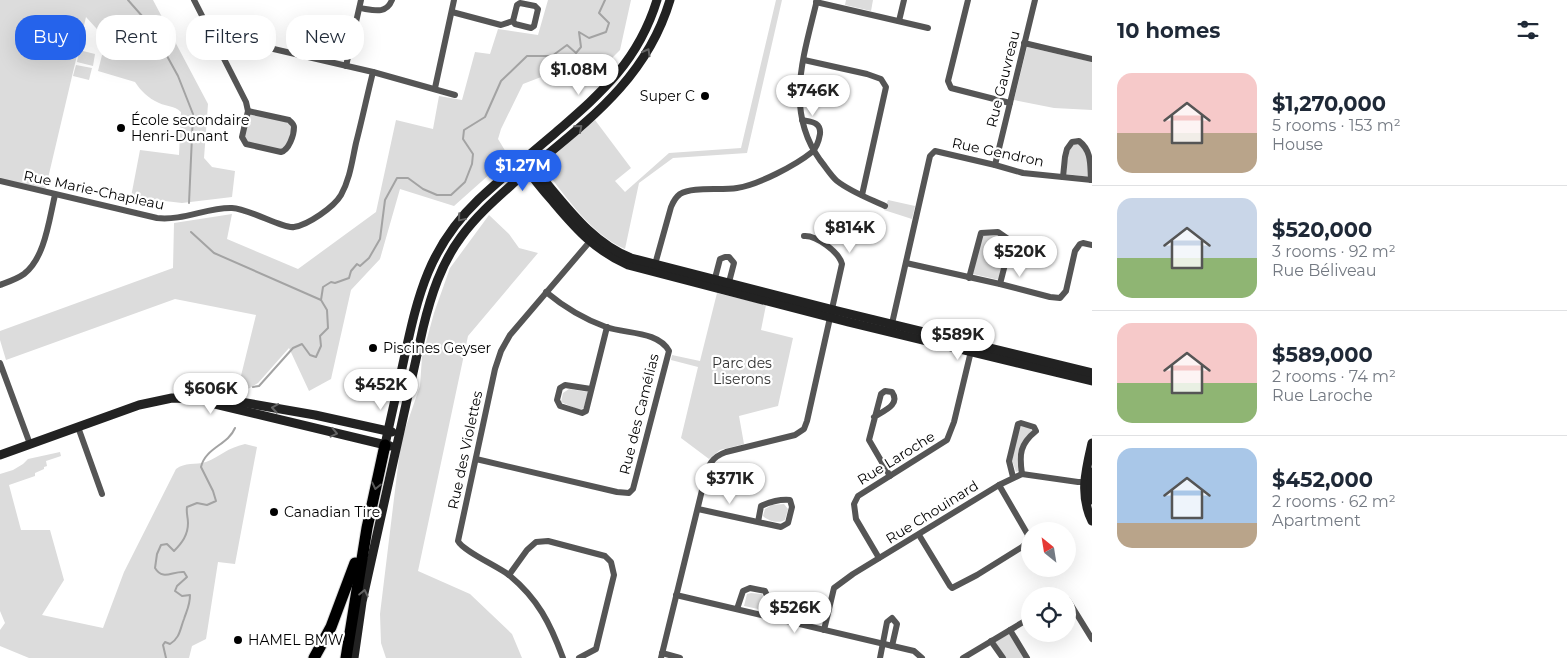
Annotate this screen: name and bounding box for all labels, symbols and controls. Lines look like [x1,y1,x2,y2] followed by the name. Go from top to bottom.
[15,15,86,60] chip: Buy
[96,15,176,60] chip: Rent
[186,15,276,60] chip: Filters
[286,15,364,60] chip: New
[1514,16,1542,44] icon: filters
[1117,18,1220,43] text: 10 homes
[982,29,1024,129] street label: Rue Gauvreau
[641,48,651,57] one-way arrow
[538,54,620,96] pin: $1.08M
[550,60,608,79] text: $1.08M
[778,74,848,117] pin: $746K
[787,81,839,100] text: $746K
[640,87,695,105] place label: Super C
[699,90,711,102] marker: Super C
[1272,91,1386,116] text: $1,270,000
[1157,93,1217,153] icon: home
[131,111,249,145] place label: École secondaire Henri-Dunant
[1272,116,1401,135] text: 5 rooms · 153 m²
[115,122,127,134] marker: École secondaire Henri-Dunant
[573,125,582,133] one-way arrow
[950,133,1046,171] street label: Rue Gendron
[1272,135,1323,154] text: House
[482,150,564,192] pin: $1.27M
[495,156,551,175] text: $1.27M
[22,166,166,214] street label: Rue Marie-Chapleau
[458,212,467,221] one-way arrow
[815,212,885,254] pin: $814K
[1272,217,1372,242] text: $520,000
[825,218,875,237] text: $814K
[1157,218,1217,278] icon: home
[985,236,1055,278] pin: $520K
[994,242,1046,261] text: $520K
[1272,242,1396,261] text: 3 rooms · 92 m²
[1272,261,1377,280] text: Rue Béliveau
[923,318,993,361] pin: $589K
[932,325,984,344] text: $589K
[383,339,492,357] place label: Piscines Geyser
[367,342,379,354] marker: Piscines Geyser
[1272,342,1373,367] text: $589,000
[1157,343,1217,403] icon: home
[615,351,663,476] street label: Rue des Camélias
[712,354,772,388] park label: Parc des Liserons
[1272,367,1396,386] text: 2 rooms · 74 m²
[346,368,416,411] pin: $452K
[176,372,246,415] pin: $606K
[355,375,407,394] text: $452K
[184,379,238,398] text: $606K
[1272,386,1373,405] text: Rue Laroche
[444,389,486,511] street label: Rue des Violettes
[270,403,278,414] one-way arrow
[330,427,339,438] one-way arrow
[854,427,938,489] street label: Rue Laroche
[695,462,765,505] pin: $371K
[1272,467,1373,492] text: $452,000
[1157,468,1217,528] icon: home
[706,469,754,488] text: $371K
[882,476,982,548] street label: Rue Chouinard
[371,482,382,491] one-way arrow
[1272,492,1396,511] text: 2 rooms · 62 m²
[284,503,380,521] place label: Canadian Tire
[268,506,280,518] marker: Canadian Tire
[1272,511,1361,530] text: Apartment
[1021,522,1076,578] north arrow
[1021,522,1076,642] map controls
[1021,587,1076,642] button: locate
[359,588,369,597] one-way arrow
[760,592,830,634] pin: $526K
[769,598,821,617] text: $526K
[248,631,344,649] place label: HAMEL BMW
[232,634,244,646] marker: HAMEL BMW

